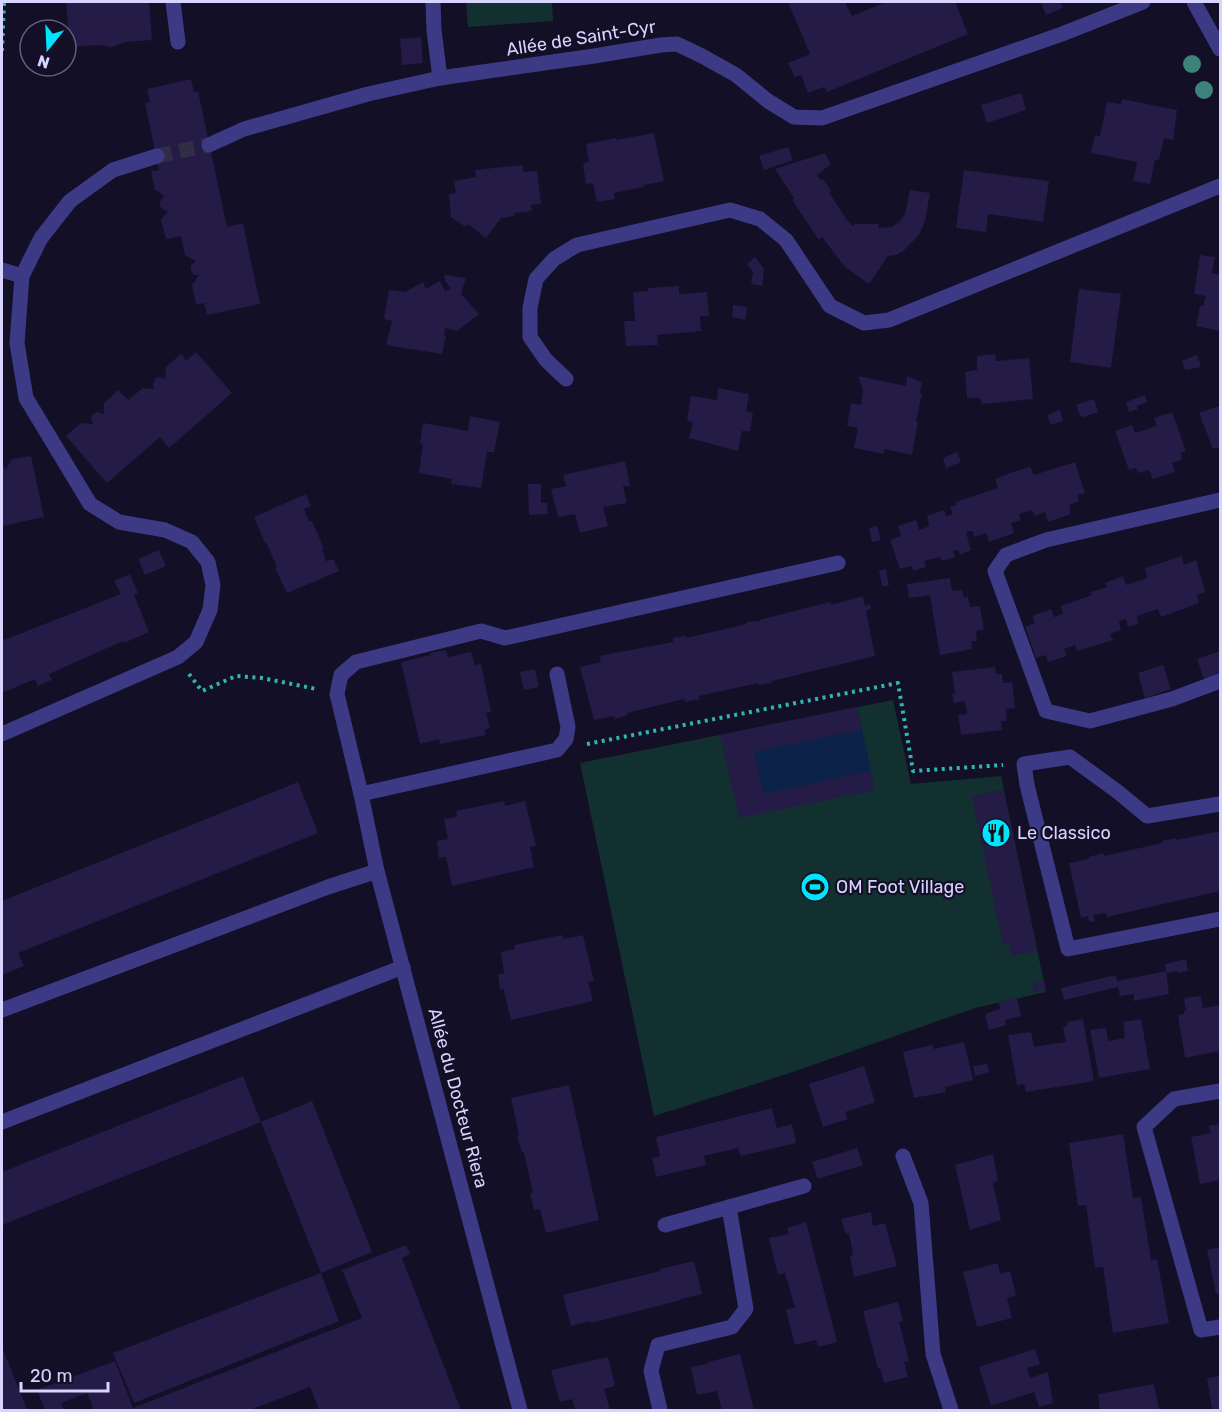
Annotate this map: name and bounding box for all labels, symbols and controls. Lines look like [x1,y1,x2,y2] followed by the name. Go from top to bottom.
[505,15,658,61] street label: Allée de Saint-Cyr
[18,18,78,78] north arrow
[35,51,52,73] text: N
[980,817,1012,849] restaurant icon: Le Classico
[1017,822,1111,844] place label: Le Classico
[799,871,831,903] sports icon: OM Foot Village
[836,876,964,898] place label: OM Foot Village
[423,1005,493,1191] street label: Allée du Docteur Riera
[21,1355,108,1393] scale bar
[30,1365,72,1387] text: 20 m

